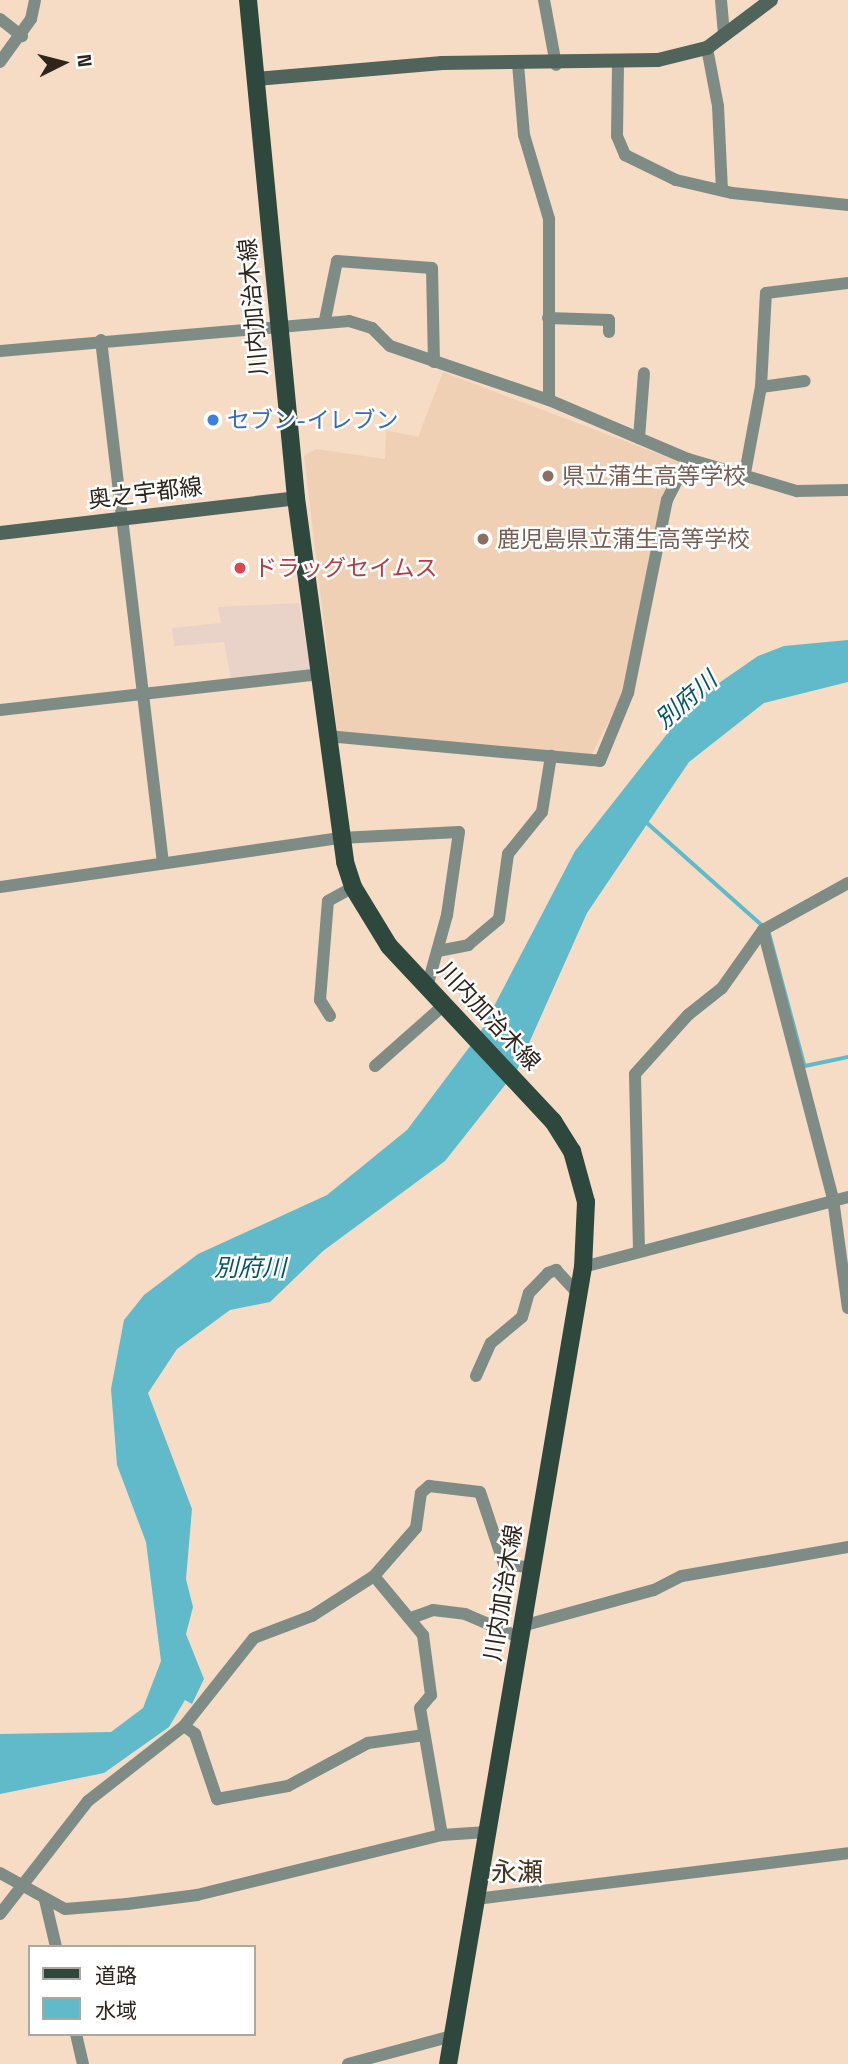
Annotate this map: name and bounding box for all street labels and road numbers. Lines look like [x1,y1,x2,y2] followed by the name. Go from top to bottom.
[233,237,273,377] street label: 川内加治木線
[86,472,204,514] street label: 奥之宇都線
[432,956,546,1076] street label: 川内加治木線
[479,1523,527,1663] street label: 川内加治木線

